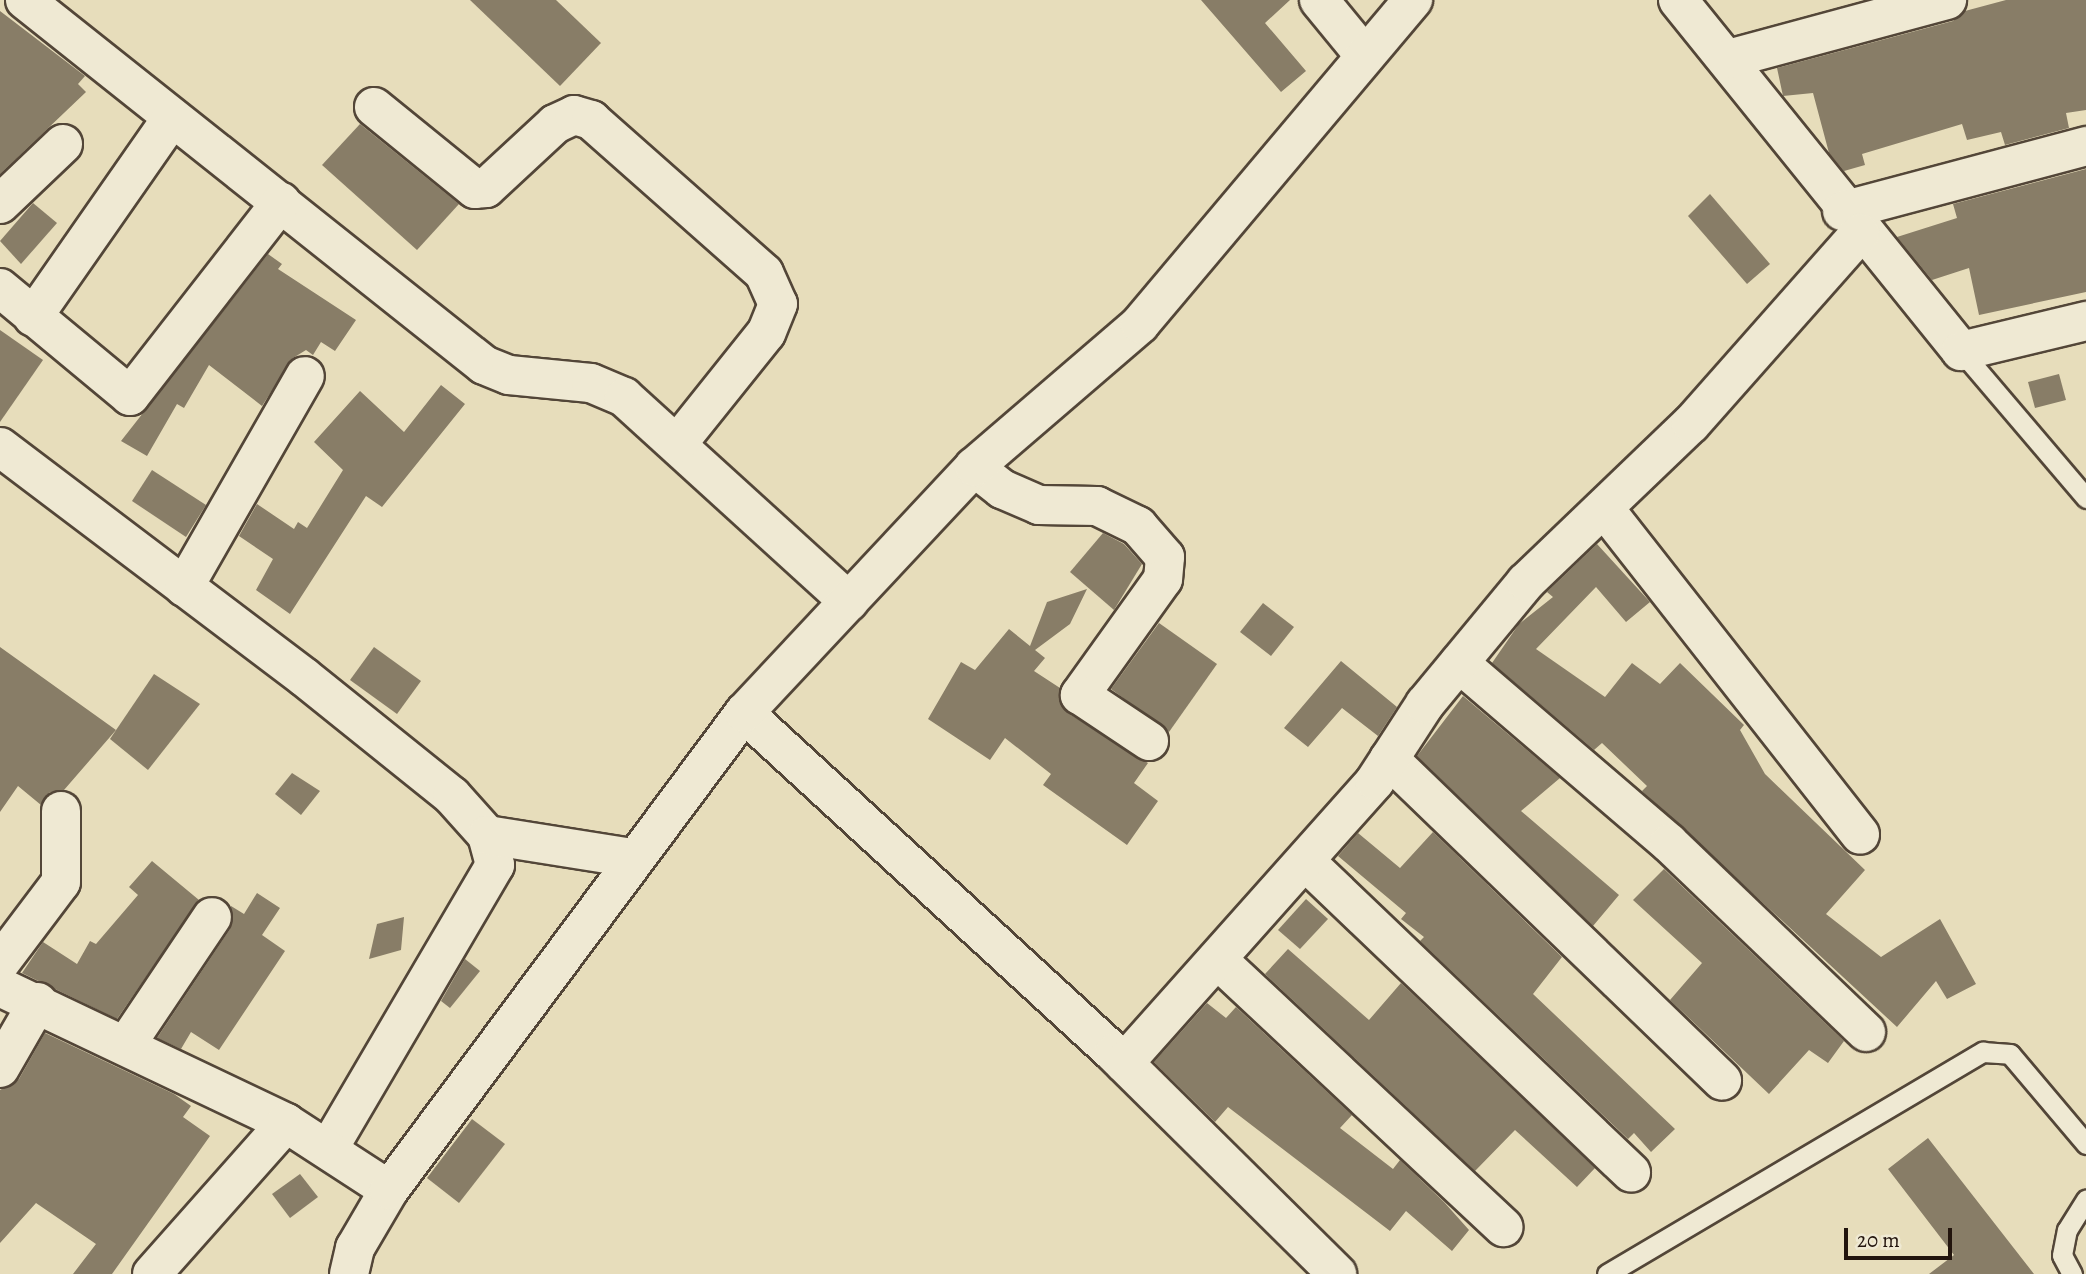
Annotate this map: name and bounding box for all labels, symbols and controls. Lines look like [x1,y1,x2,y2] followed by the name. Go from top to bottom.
[1848,1214,1956,1258] scale bar
[1857,1226,1900,1254] text: 20 m

